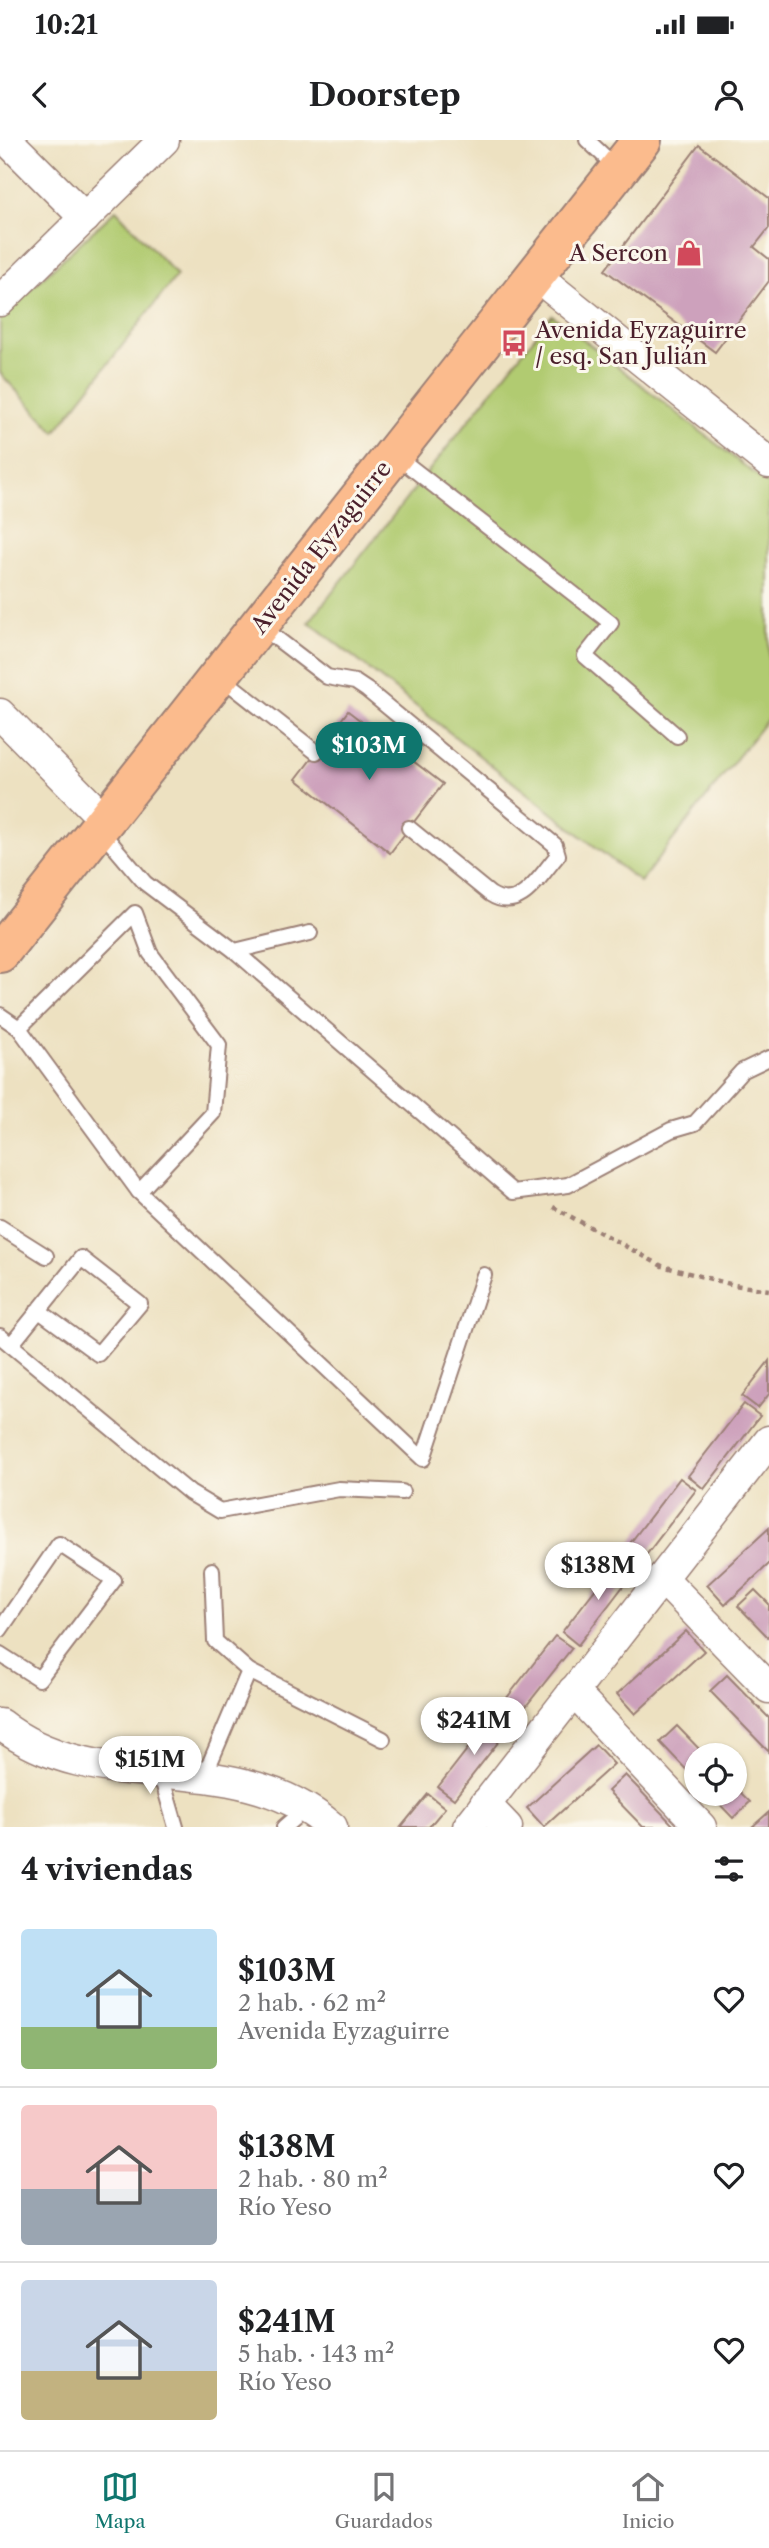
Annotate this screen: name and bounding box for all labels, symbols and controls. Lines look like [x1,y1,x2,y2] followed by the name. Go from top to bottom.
[35,9,98,41] text: 10:21
[308,75,461,114] text: Doorstep
[21,76,59,114] icon: back
[710,76,748,114] icon: person
[674,238,704,268] shop icon: A Sercon
[568,239,668,267] place label: A Sercon
[534,316,747,370] place label: Avenida Eyzaguirre / esq. San Julián
[499,328,529,358] bus stop icon: Avenida Eyzaguirre / esq. San Julián
[244,455,397,640] street label: Avenida Eyzaguirre
[320,722,418,782] pin: $103M
[331,731,407,759] text: $103M
[549,1542,647,1602] pin: $138M
[561,1551,635,1579] text: $138M
[425,1698,523,1757] pin: $241M
[437,1706,511,1734] text: $241M
[101,1736,199,1796] pin: $151M
[684,1743,747,1806] map controls
[684,1743,747,1806] button: locate
[115,1745,185,1773] text: $151M
[710,1850,748,1888] icon: filters
[21,1851,193,1888] text: 4 viviendas
[238,1952,336,1989] text: $103M
[77,1957,161,2041] icon: home
[710,1980,748,2018] icon: heart
[238,1989,386,2017] text: 2 hab. · 62 m²
[238,2017,450,2045] text: Avenida Eyzaguirre
[238,2128,336,2165] text: $138M
[77,2133,161,2217] icon: home
[710,2156,748,2194] icon: heart
[238,2165,388,2193] text: 2 hab. · 80 m²
[238,2193,332,2221] text: Río Yeso
[238,2303,336,2340] text: $241M
[77,2308,161,2392] icon: home
[710,2331,748,2369] icon: heart
[238,2340,394,2368] text: 5 hab. · 143 m²
[238,2368,332,2396] text: Río Yeso
[95,2468,145,2533] tab: Mapa
[335,2468,433,2533] tab: Guardados
[622,2468,674,2533] tab: Inicio

